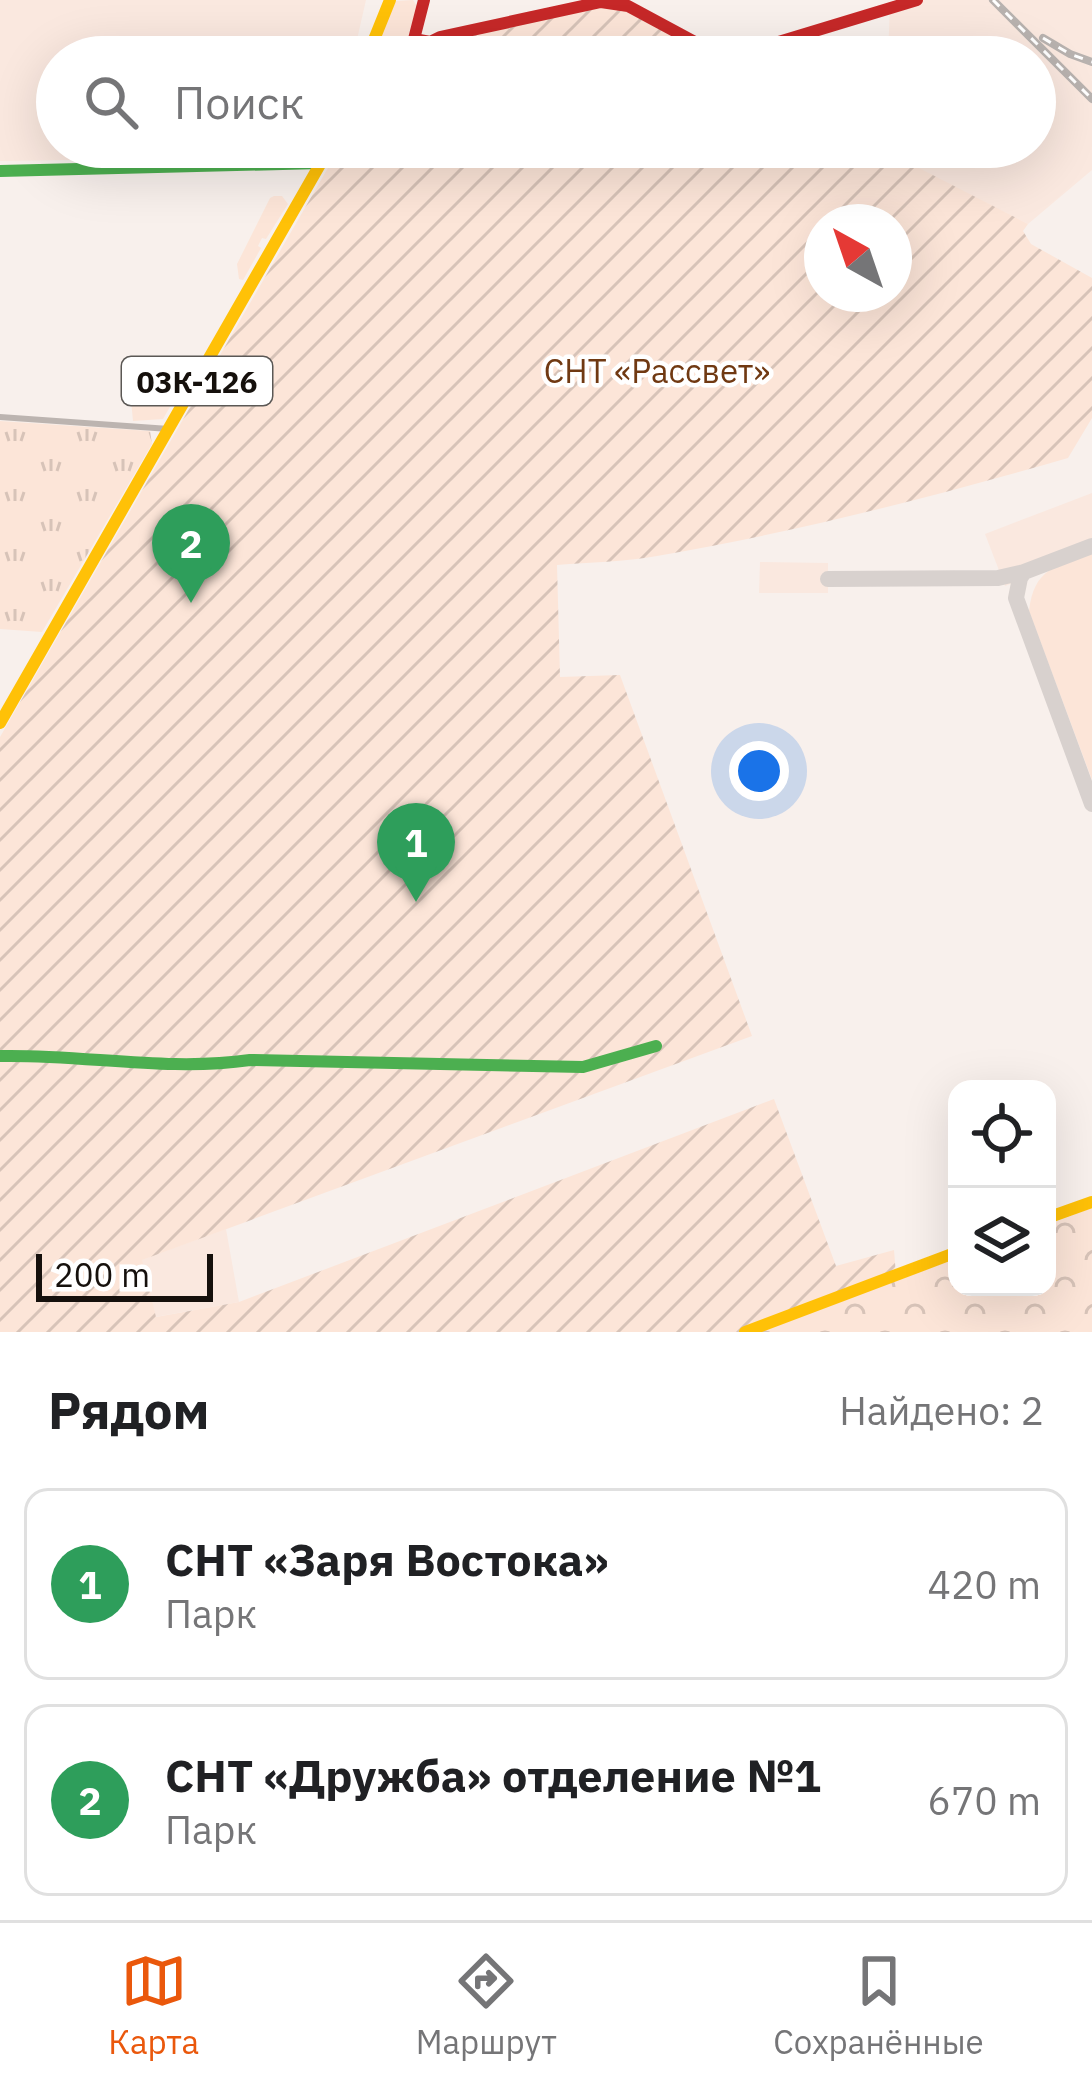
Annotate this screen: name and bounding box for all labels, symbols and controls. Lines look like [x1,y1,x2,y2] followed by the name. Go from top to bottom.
[36,36,1056,168] search box
[78,69,144,135] icon: search
[174,73,304,131] text: Поиск
[804,204,912,312] north arrow
[544,349,770,392] park label: СНТ «Рассвет»
[122,357,272,405] road number: 03К-126
[152,504,230,603] pin: 2
[729,741,789,801] your location
[377,803,455,902] pin: 1
[948,1080,1056,1296] map controls
[948,1080,1056,1188] button: locate
[948,1188,1056,1296] button: layers
[36,1248,213,1301] scale bar
[54,1253,150,1296] text: 200 m
[48,1377,210,1443] text: Рядом
[839,1385,1044,1436] text: Найдено: 2
[165,1530,609,1588] text: СНТ «Заря Востока»
[78,1559,102,1610] text: 1
[928,1559,1041,1610] text: 420 m
[165,1588,257,1639] text: Парк
[165,1746,821,1804] text: СНТ «Дружба» отделение №1
[78,1775,102,1826] text: 2
[928,1775,1041,1826] text: 670 m
[165,1804,257,1855] text: Парк
[108,1948,199,2063] tab: Карта
[416,1948,557,2063] tab: Маршрут
[773,1948,984,2063] tab: Сохранённые

